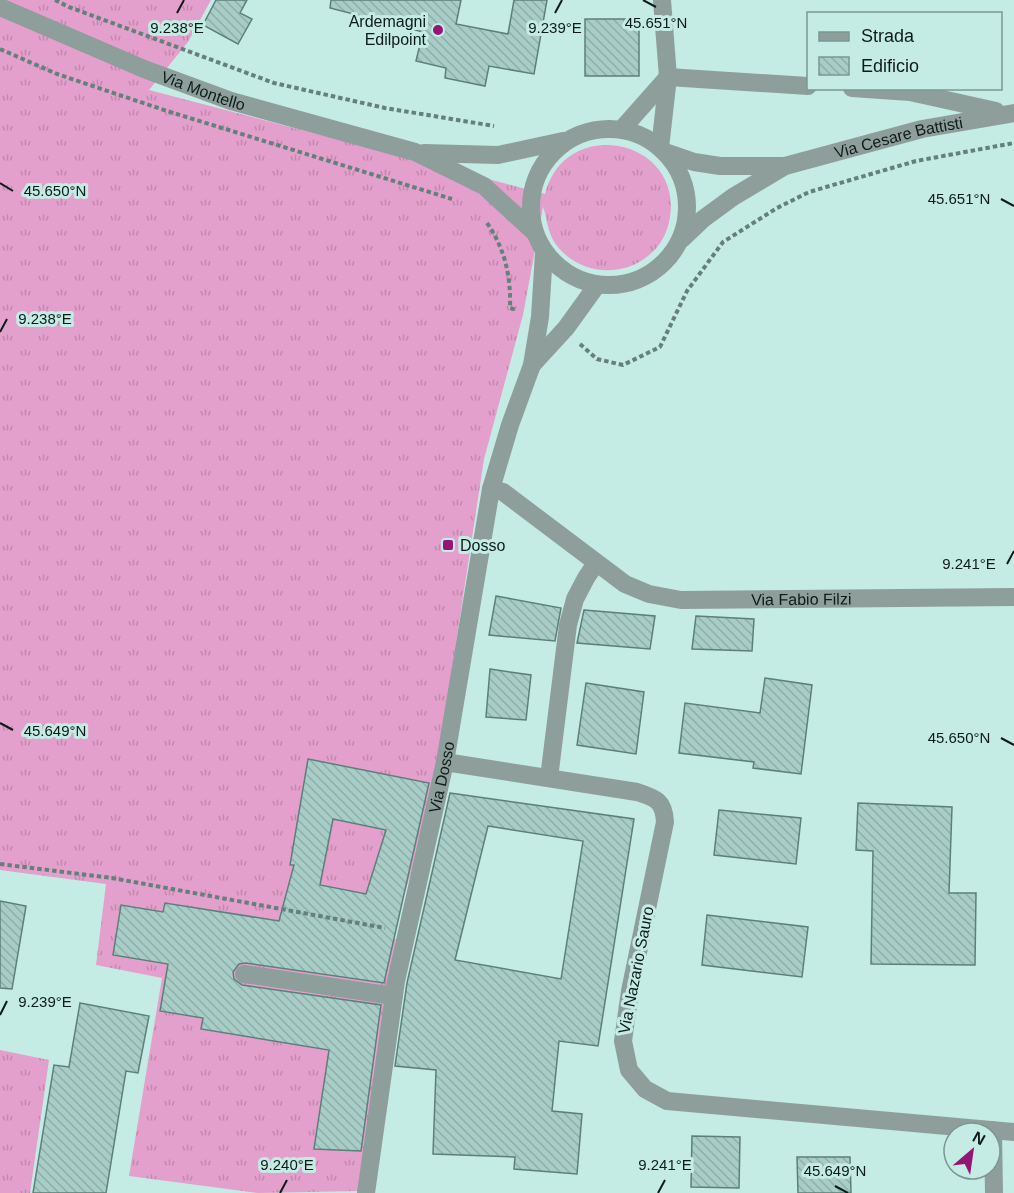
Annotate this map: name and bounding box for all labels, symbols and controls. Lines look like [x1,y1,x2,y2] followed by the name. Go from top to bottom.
[807,12,1002,90] legend
[349,13,427,48] place label: Ardemagni Edilpoint
[625,14,687,31] text: 45.651°N
[150,19,204,36] text: 9.238°E
[528,19,582,36] text: 9.239°E
[431,23,445,37] marker: Ardemagni Edilpoint
[861,26,915,46] text: Strada
[861,56,919,76] text: Edificio
[159,68,247,113] street label: Via Montello
[833,114,964,161] street label: Via Cesare Battisti
[24,182,86,199] text: 45.650°N
[928,190,990,207] text: 45.651°N
[18,310,72,327] text: 9.238°E
[460,537,505,554] place label: Dosso
[441,538,455,552] marker: Dosso
[942,555,996,572] text: 9.241°E
[751,590,851,608] street label: Via Fabio Filzi
[24,722,86,739] text: 45.649°N
[928,729,990,746] text: 45.650°N
[425,740,457,814] street label: Via Dosso
[615,905,657,1035] street label: Via Nazario Sauro
[18,993,72,1010] text: 9.239°E
[942,1121,1002,1181] north arrow
[970,1128,988,1149] text: N
[260,1156,314,1173] text: 9.240°E
[638,1156,692,1173] text: 9.241°E
[804,1162,866,1179] text: 45.649°N

